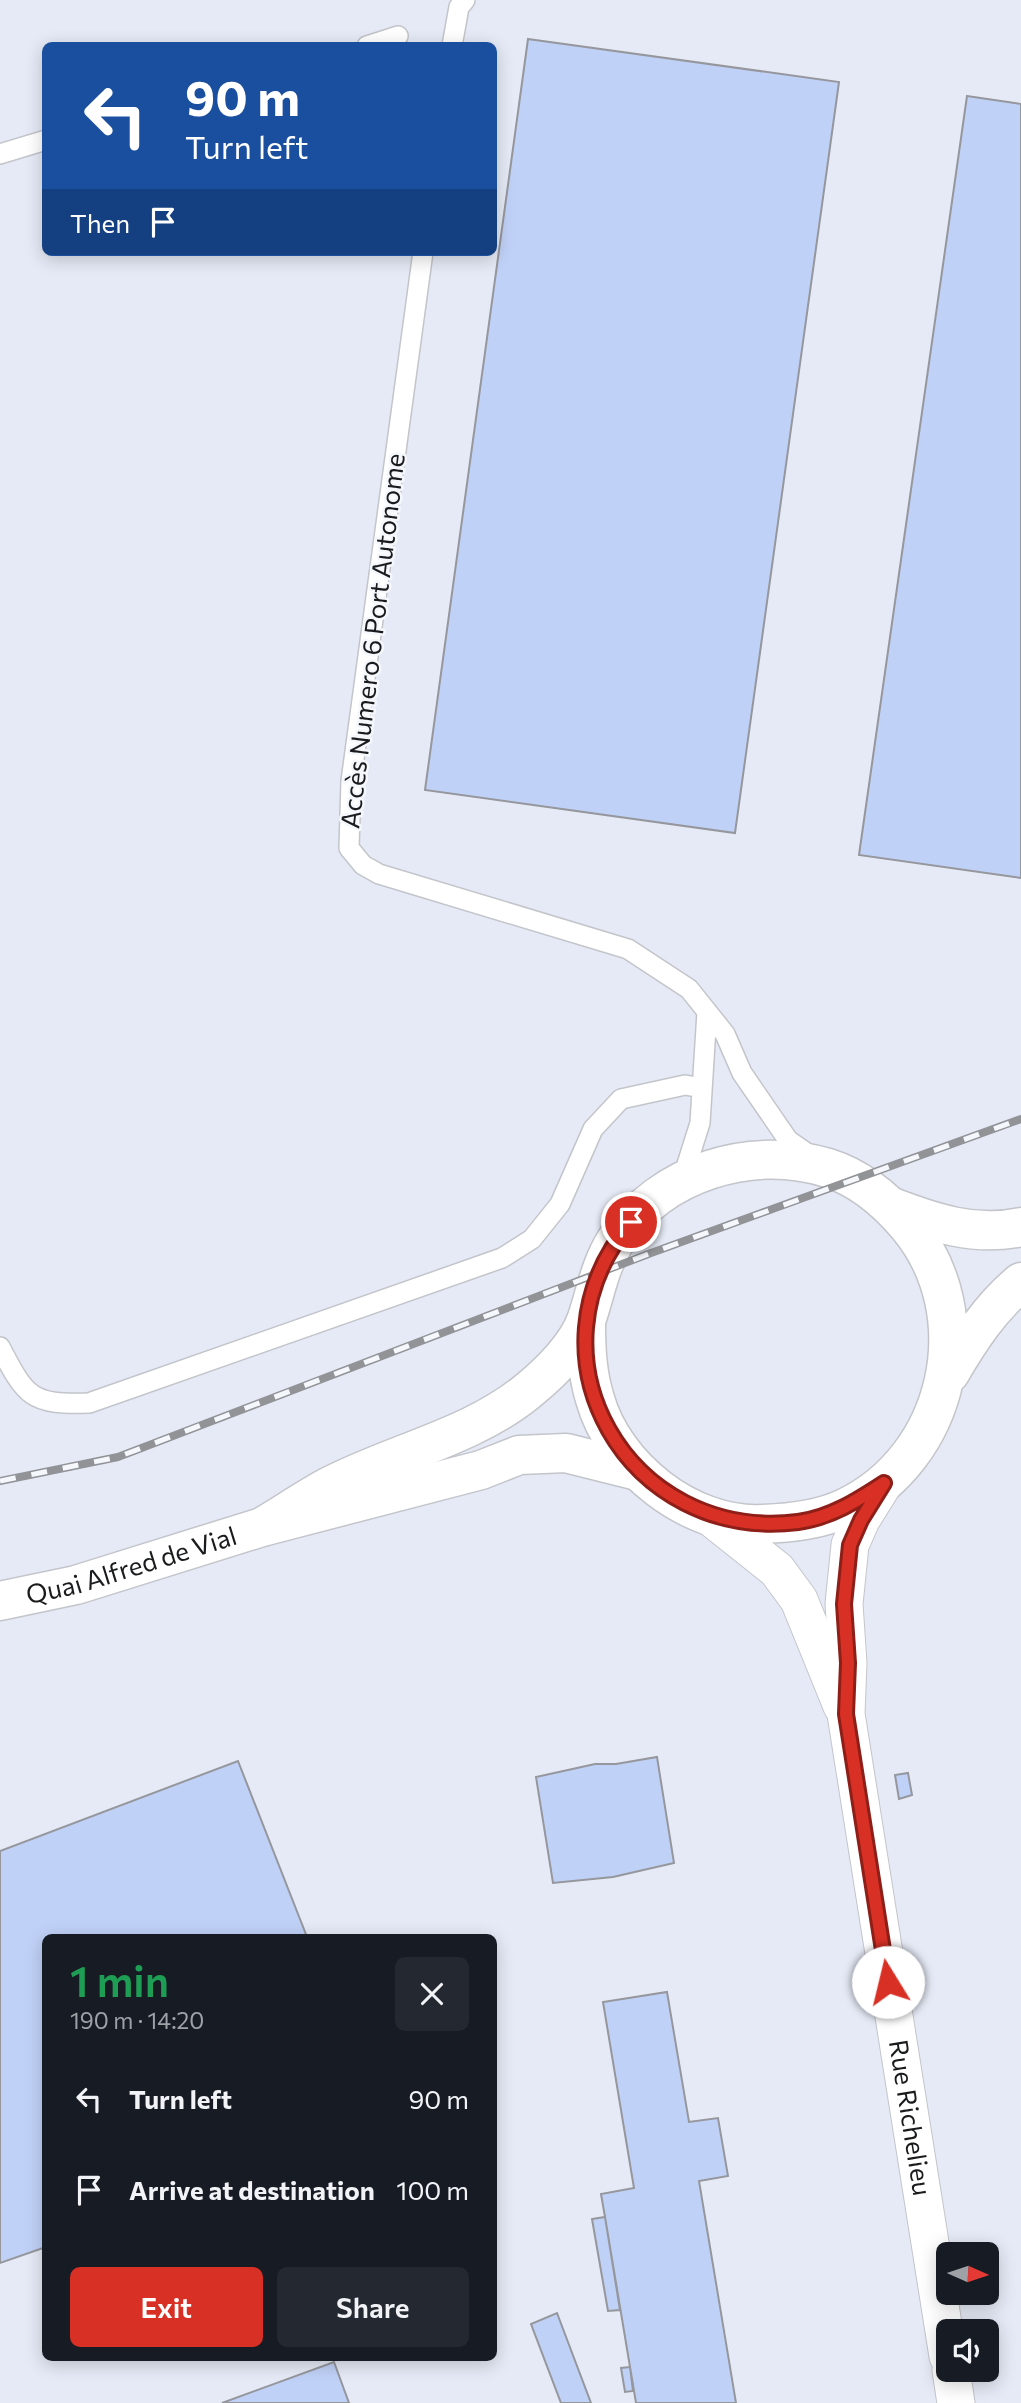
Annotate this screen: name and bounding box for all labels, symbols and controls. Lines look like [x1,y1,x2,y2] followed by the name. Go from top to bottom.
[185,66,300,126] text: 90 m
[70,70,161,161] icon: left
[185,126,309,166] text: Turn left
[144,203,182,241] icon: arrive
[70,207,130,238] text: Then
[333,451,410,830] street label: Accès Numero 6 Port Autonome
[601,1192,661,1252] pin
[612,1203,650,1241] icon: arrive
[23,1519,240,1609] street label: Quai Alfred de Vial
[851,1945,925,2019] position arrow
[70,1954,169,2006] text: 1 min
[395,1957,469,2031] button: close
[70,2006,204,2034] text: 190 m · 14:20
[884,2037,939,2198] street label: Rue Richelieu
[70,2080,108,2118] icon: left
[129,2083,232,2114] text: Turn left
[409,2083,469,2114] text: 90 m
[70,2171,108,2209] icon: arrive
[129,2174,375,2205] text: Arrive at destination
[396,2174,469,2205] text: 100 m
[936,2242,999,2305] north arrow
[936,2242,999,2382] map controls
[70,2267,263,2347] button: Exit
[277,2267,469,2347] button: Share
[936,2319,999,2382] button: sound

